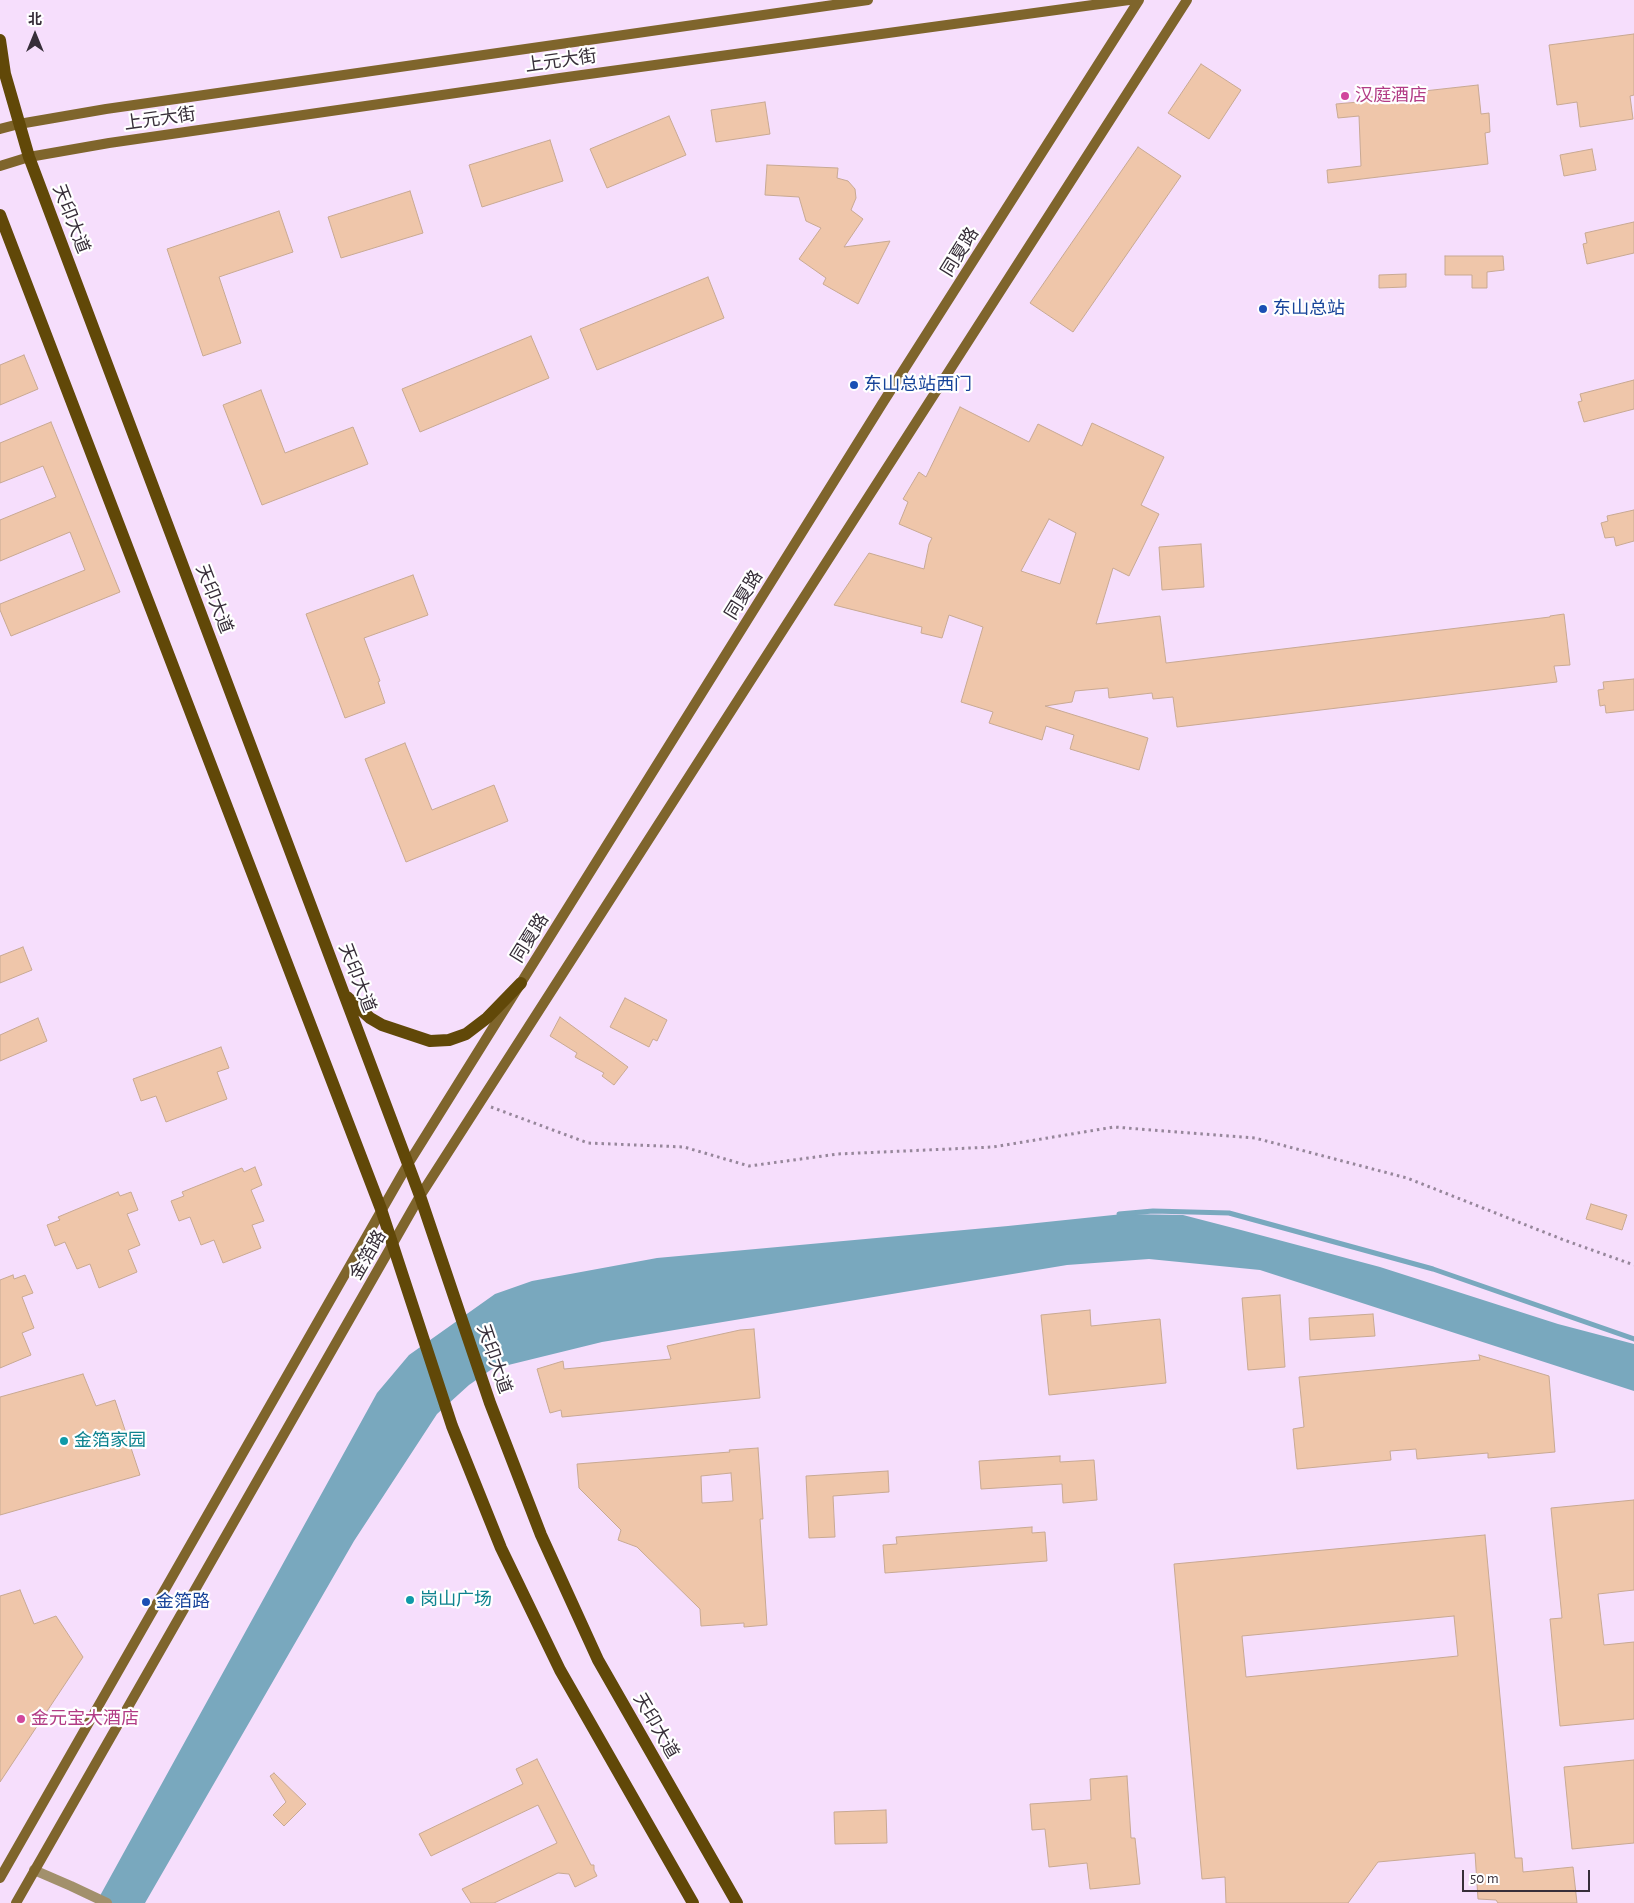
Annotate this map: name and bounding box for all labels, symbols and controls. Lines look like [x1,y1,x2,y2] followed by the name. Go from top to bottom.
[10,10,60,60] north arrow
[28,13,42,27] text: 北
[524,45,598,77] street label: 上元大街
[1355,85,1427,107] place label: 汉庭酒店
[1339,90,1351,102] marker: 汉庭酒店
[123,103,197,135] street label: 上元大街
[48,182,94,256] street label: 天印大道
[937,223,983,281] street label: 同夏路
[1273,298,1345,320] place label: 东山总站
[1257,303,1269,315] marker: 东山总站
[864,374,972,396] place label: 东山总站西门
[848,379,860,391] marker: 东山总站西门
[191,562,237,636] street label: 天印大道
[721,566,767,624] street label: 同夏路
[507,909,553,967] street label: 同夏路
[334,941,380,1015] street label: 天印大道
[345,1226,391,1284] street label: 金箔路
[472,1321,516,1397] street label: 天印大道
[74,1430,146,1452] place label: 金箔家园
[58,1435,70,1447] marker: 金箔家园
[420,1589,492,1611] place label: 岗山广场
[156,1591,210,1613] place label: 金箔路
[404,1594,416,1606] marker: 岗山广场
[140,1596,152,1608] marker: 金箔路
[629,1689,683,1763] street label: 天印大道
[31,1708,139,1730] place label: 金元宝大酒店
[15,1713,27,1725] marker: 金元宝大酒店
[1464,1860,1592,1892] scale bar
[1470,1871,1499,1886] text: 50 m

